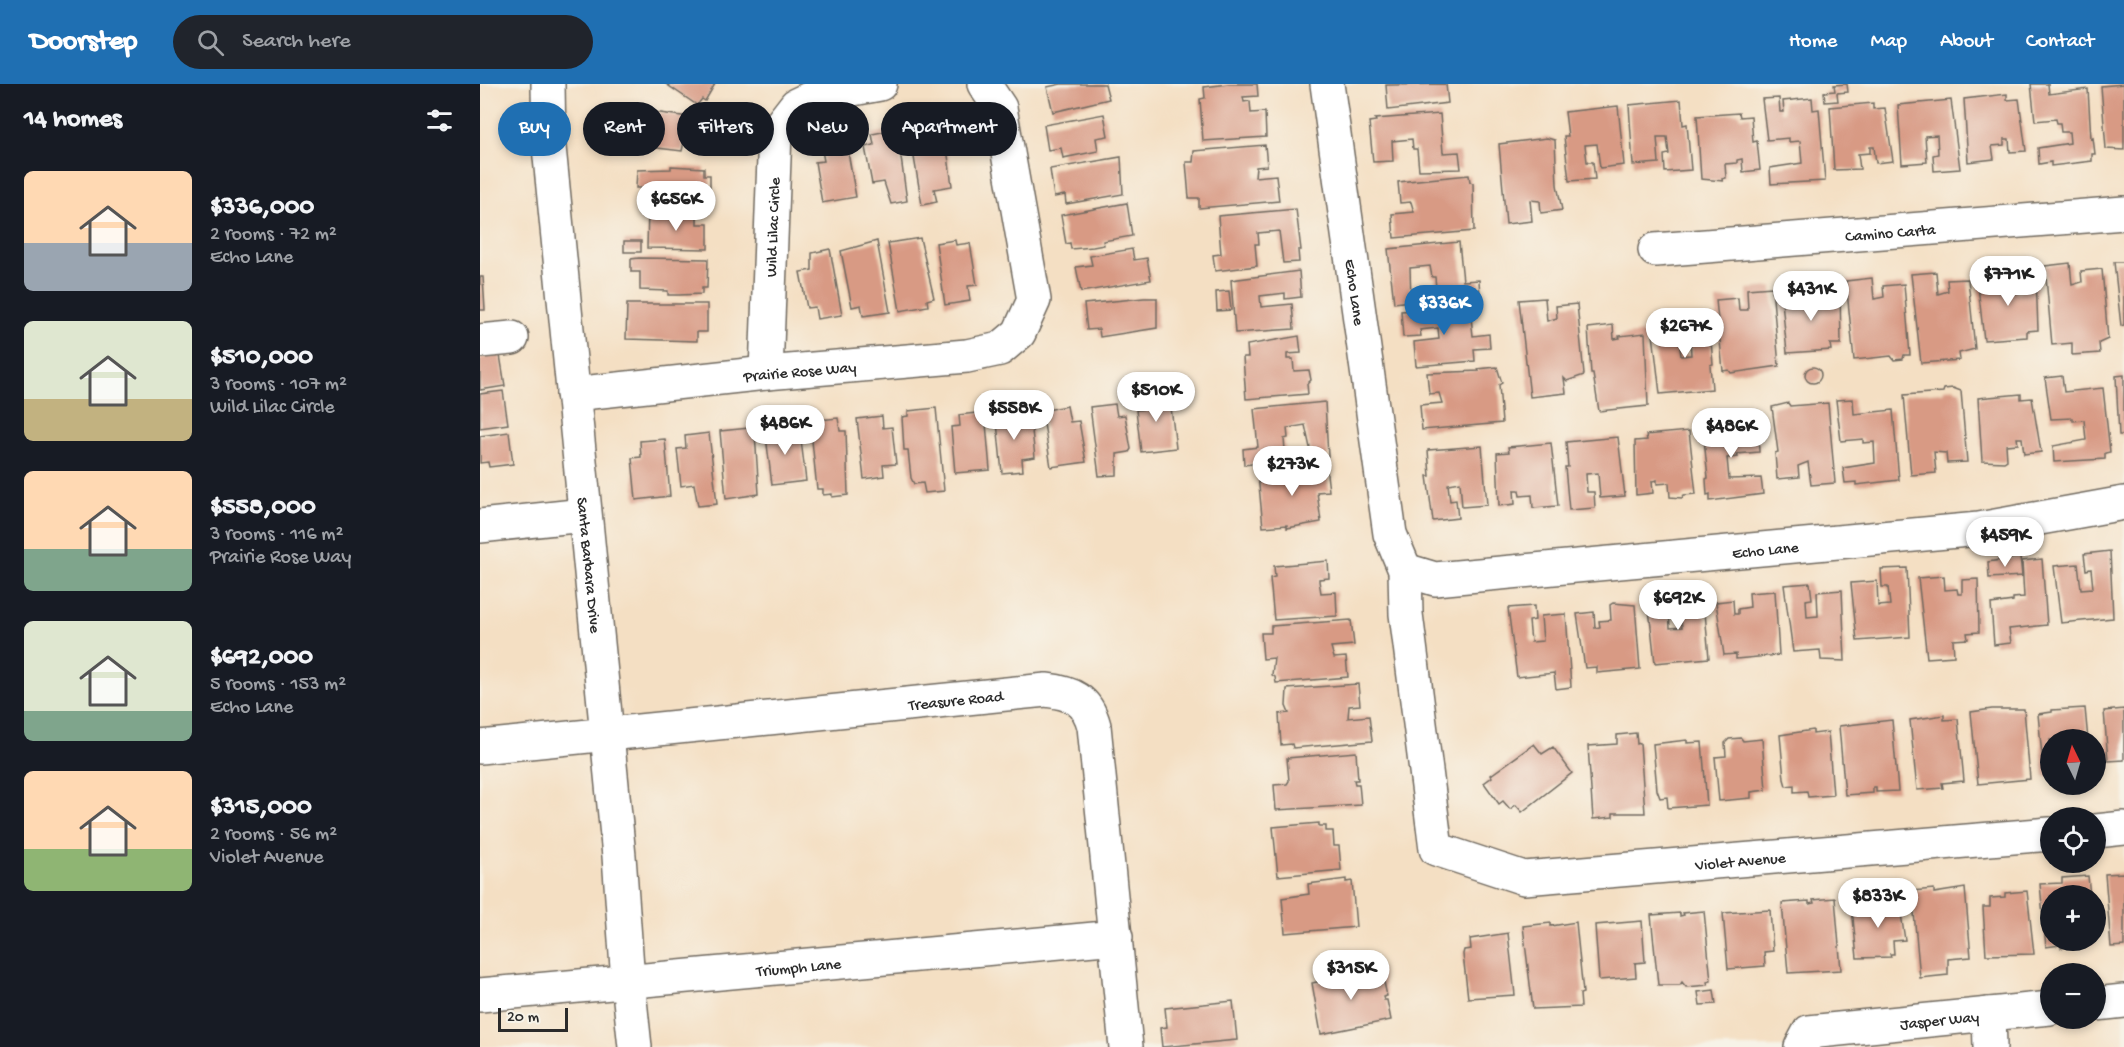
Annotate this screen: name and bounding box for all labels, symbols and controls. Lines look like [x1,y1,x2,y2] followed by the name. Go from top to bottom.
[173,15,593,69] search box
[30,26,137,59] text: Doorstep
[194,26,227,59] icon: search
[242,29,351,55] text: Search here
[1789,30,1837,55] text: Home
[1870,30,1907,55] text: Map
[1940,30,1993,55] text: About
[2026,30,2094,55] text: Contact
[498,102,571,156] chip: Buy
[583,102,665,156] chip: Rent
[677,102,774,156] chip: Filters
[786,102,869,156] chip: New
[881,102,1017,156] chip: Apartment
[423,104,456,137] icon: filters
[24,105,122,136] text: 14 homes
[764,176,786,277] street label: Wild Lilac Circle
[634,181,718,232] pin: $656K
[651,189,701,212] text: $656K
[210,193,314,224] text: $336,000
[72,195,144,267] icon: home
[1845,222,1938,248] street label: Camino Carta
[210,224,337,247] text: 2 rooms · 72 m²
[210,247,293,270] text: Echo Lane
[1966,256,2050,307] pin: $771K
[1339,258,1367,328] street label: Echo Lane
[1984,264,2032,287] text: $771K
[1769,271,1853,322] pin: $431K
[1787,279,1835,302] text: $431K
[1402,285,1486,336] pin: $336K
[1419,293,1469,316] text: $336K
[1643,308,1727,359] pin: $267K
[1660,316,1710,339] text: $267K
[210,343,313,374] text: $510,000
[72,345,144,417] icon: home
[742,359,857,388] street label: Prairie Rose Way
[1114,372,1198,423] pin: $510K
[210,374,347,397] text: 3 rooms · 107 m²
[1131,380,1181,403] text: $510K
[972,390,1056,441] pin: $558K
[210,397,335,420] text: Wild Lilac Circle
[988,398,1040,421] text: $558K
[743,405,827,456] pin: $486K
[1689,408,1773,459] pin: $486K
[760,413,810,436] text: $486K
[1706,416,1756,439] text: $486K
[1250,446,1334,497] pin: $273K
[1267,454,1317,477] text: $273K
[210,493,316,524] text: $558,000
[72,495,144,567] icon: home
[571,496,603,635] street label: Santa Barbara Drive
[1963,517,2047,568] pin: $459K
[210,524,343,547] text: 3 rooms · 116 m²
[1980,525,2030,548] text: $459K
[1732,540,1800,565] street label: Echo Lane
[210,547,351,570] text: Prairie Rose Way
[1636,580,1720,631] pin: $692K
[1653,588,1703,611] text: $692K
[210,643,313,674] text: $692,000
[72,645,144,717] icon: home
[210,674,346,697] text: 5 rooms · 153 m²
[907,688,1006,717] street label: Treasure Road
[210,697,293,720] text: Echo Lane
[2040,729,2106,795] north arrow
[2040,729,2106,1029] map controls
[210,793,312,824] text: $315,000
[72,795,144,867] icon: home
[2040,807,2106,873] button: locate
[210,824,337,847] text: 2 rooms · 56 m²
[210,847,324,870] text: Violet Avenue
[1693,850,1787,877] street label: Violet Avenue
[1836,878,1920,929] pin: $833K
[2040,885,2106,951] button: +
[1852,886,1904,909] text: $833K
[1309,950,1393,1001] pin: $315K
[755,956,843,983] street label: Triumph Lane
[1327,958,1375,981] text: $315K
[2040,963,2106,1029] button: −
[498,1005,568,1032] scale bar
[507,1009,539,1028] text: 20 m
[1899,1009,1980,1036] street label: Jasper Way

